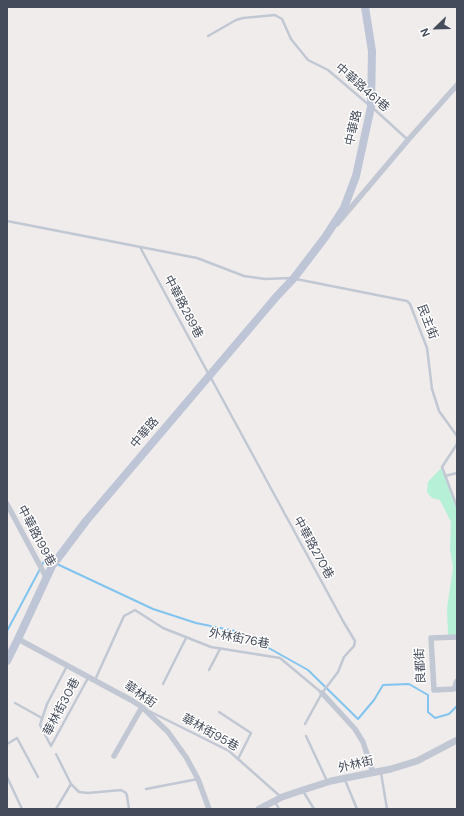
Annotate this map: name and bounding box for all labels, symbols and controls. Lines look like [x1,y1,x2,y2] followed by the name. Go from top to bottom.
[416,8,456,48] north arrow
[417,26,433,39] text: N
[332,61,392,115] street label: 中華路461巷
[343,109,365,147] street label: 中華路
[160,273,206,341] street label: 中華路289巷
[414,303,440,341] street label: 民主街
[128,415,162,451] street label: 中華路
[14,503,58,569] street label: 中華路199巷
[290,514,336,582] street label: 中華路270巷
[207,626,271,652] street label: 外林街76巷
[413,648,429,684] street label: 良都街
[41,676,83,738] street label: 華林街30巷
[121,679,159,711] street label: 華林街
[179,711,241,755] street label: 華林街95巷
[337,754,375,776] street label: 外林街

